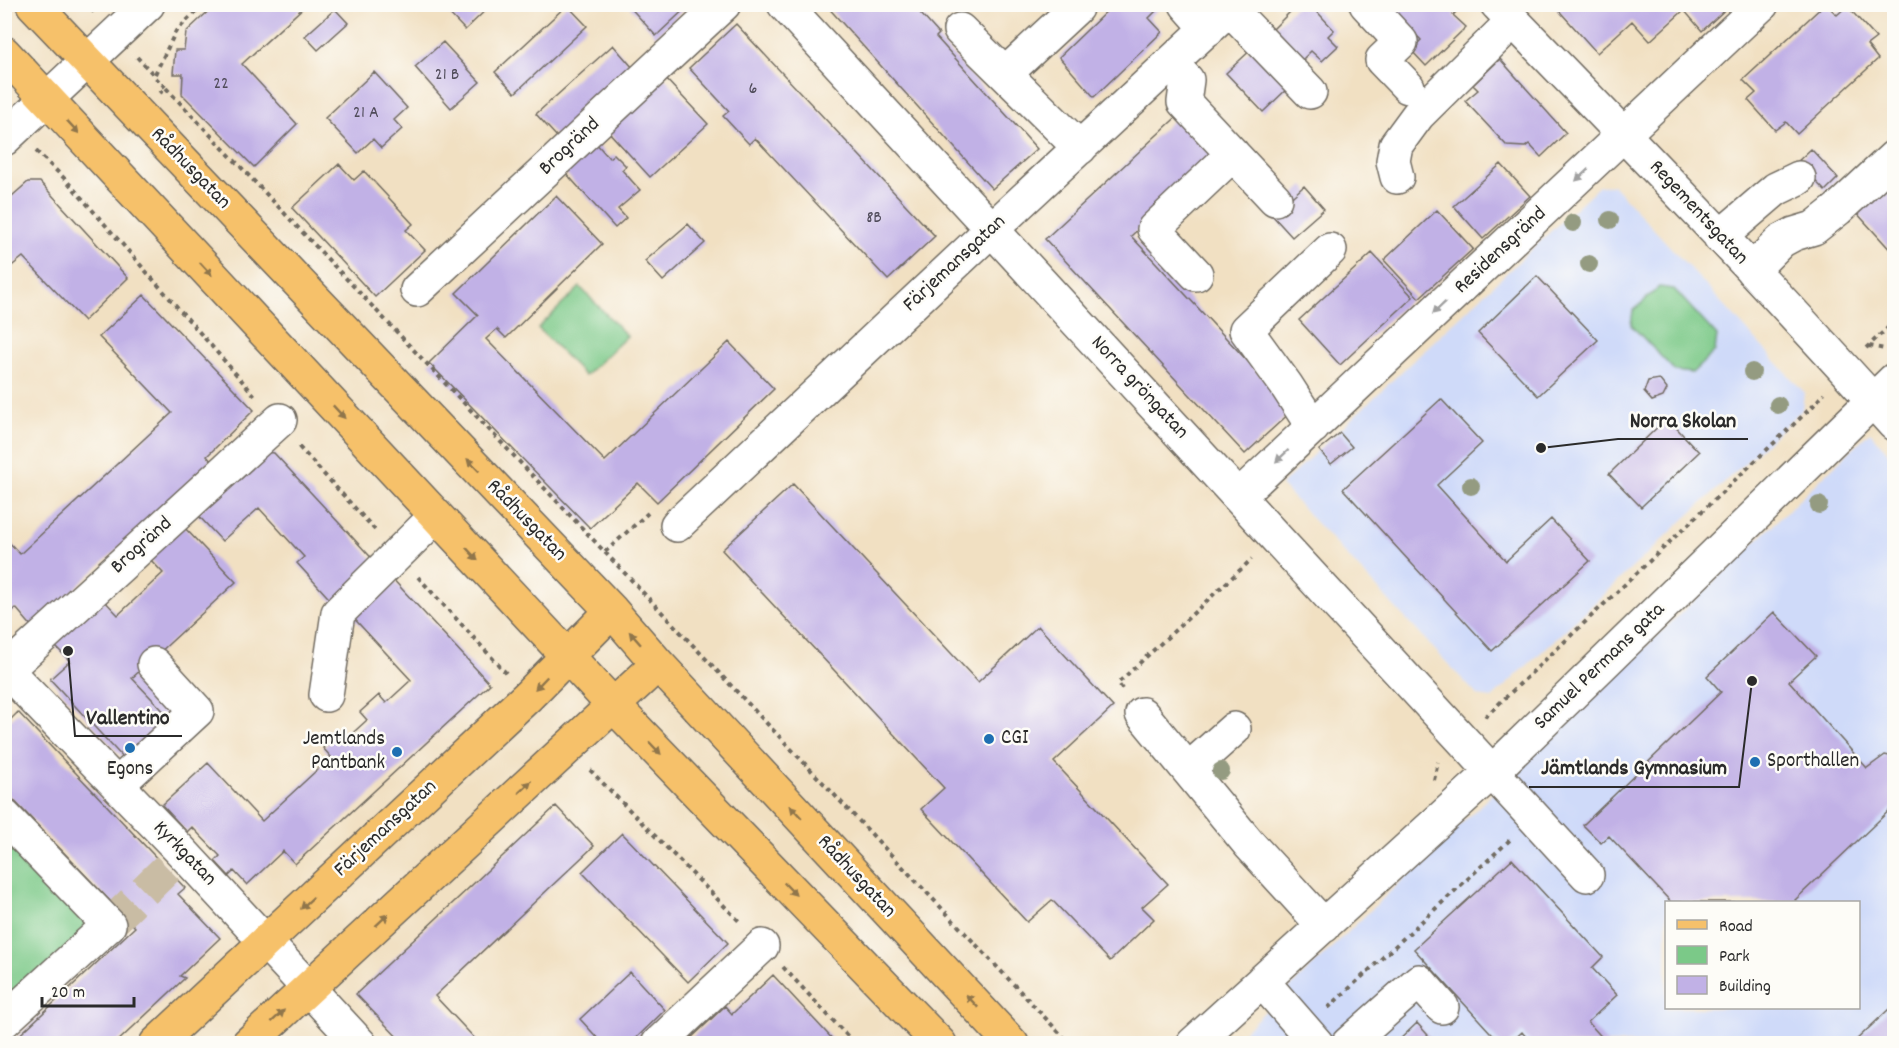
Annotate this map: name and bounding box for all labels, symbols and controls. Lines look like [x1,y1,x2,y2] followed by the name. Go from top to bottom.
[435,63,459,88] house number: 21 B
[213,72,229,97] house number: 22
[749,77,757,102] house number: 6
[353,101,379,126] house number: 21 A
[533,111,607,183] street label: Brogränd
[66,119,79,134] one-way arrow
[143,121,237,217] street label: Rådhusgatan
[1641,154,1755,272] street label: Regementsgatan
[1574,168,1589,182] one-way arrow
[1448,200,1554,302] street label: Residensgränd
[866,206,882,231] house number: 8B
[897,208,1013,320] street label: Färjemansgatan
[199,262,213,277] one-way arrow
[1432,301,1447,315] one-way arrow
[1083,329,1195,447] street label: Norra gröngatan
[1618,399,1748,439] callout: Norra Skolan
[331,405,345,419] one-way arrow
[1630,407,1736,438] text: Norra Skolan
[1274,449,1289,463] one-way arrow
[466,459,480,473] one-way arrow
[479,473,573,569] street label: Rådhusgatan
[104,510,180,582] street label: Brogränd
[465,547,479,562] one-way arrow
[1528,596,1673,738] street label: Samuel Permans gata
[629,631,642,646] one-way arrow
[534,675,548,689] one-way arrow
[75,696,182,736] callout: Vallentino
[86,704,170,735] text: Vallentino
[1001,724,1029,754] place label: CGI
[303,725,385,779] place label: Jemtlands Pantbank
[982,732,996,746] marker: CGI
[123,741,137,755] marker: Egons
[648,741,662,756] one-way arrow
[390,745,404,759] marker: Jemtlands Pantbank
[1529,747,1739,787] callout: Jämtlands Gymnasium
[1767,747,1859,777] place label: Sporthallen
[1541,754,1727,785] text: Jämtlands Gymnasium
[107,755,153,785] place label: Egons
[1748,755,1762,769] marker: Sporthallen
[328,773,444,885] street label: Färjemansgatan
[517,781,532,794] one-way arrow
[790,805,803,820] one-way arrow
[145,814,223,894] street label: Kyrkgatan
[809,829,903,925] street label: Rådhusgatan
[783,881,797,895] one-way arrow
[300,896,315,910] one-way arrow
[1665,901,1860,1009] legend
[374,913,388,927] one-way arrow
[1719,915,1753,940] text: Road
[1719,945,1750,970] text: Park
[42,970,134,1008] scale bar
[1719,975,1771,1000] text: Building
[51,981,85,1006] text: 20 m
[965,993,979,1008] one-way arrow
[270,1009,285,1023] one-way arrow

